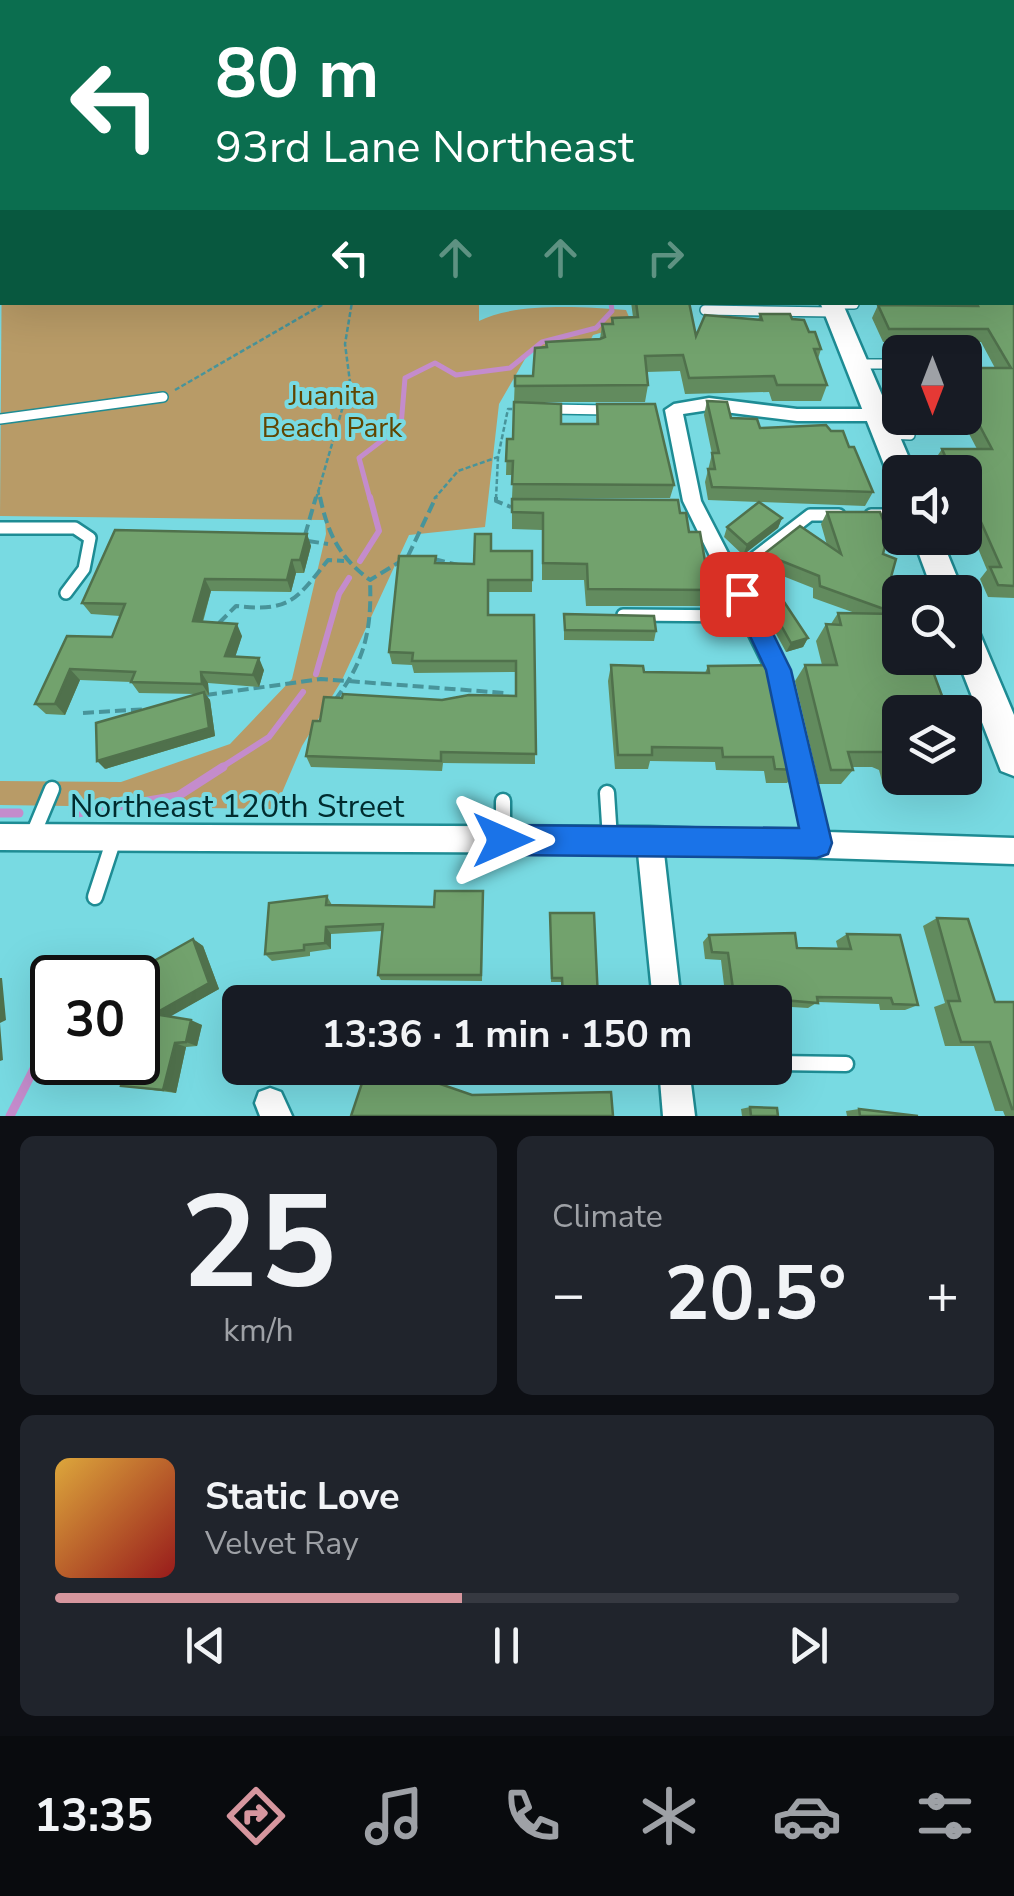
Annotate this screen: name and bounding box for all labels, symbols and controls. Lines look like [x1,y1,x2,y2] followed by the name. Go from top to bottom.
[215,26,379,122] text: 80 m
[50,40,180,170] icon: left
[215,117,634,178] text: 93rd Lane Northeast
[323,230,378,285] icon: left
[428,230,483,285] icon: ahead
[533,230,588,285] icon: ahead
[638,230,693,285] icon: right
[882,335,982,435] north arrow
[882,335,982,795] map controls
[262,377,403,447] park label: Juanita Beach Park
[882,455,982,555] button: sound
[700,552,785,637] pin
[715,567,770,622] icon: arrive
[882,575,982,675] button: search
[882,695,982,795] button: layers
[70,785,405,828] street label: Northeast 120th Street
[451,788,555,892] position arrow
[30,955,160,1085] speed limit sign: 30
[322,1009,692,1060] text: 13:36 · 1 min · 150 m
[180,1155,337,1332] text: 25
[552,1195,663,1238] text: Climate
[664,1243,847,1345] text: 20.5°
[552,1257,585,1332] text: −
[926,1257,959,1332] text: +
[223,1309,294,1352] text: km/h
[205,1471,400,1522] text: Static Love
[205,1522,359,1565] text: Velvet Ray
[178,1618,233,1673] icon: previous
[479,1618,534,1673] icon: pause
[781,1618,836,1673] icon: next
[221,1781,291,1851] icon: directions
[359,1781,429,1851] icon: music
[497,1781,567,1851] icon: phone
[634,1781,704,1851] icon: climate
[772,1781,842,1851] icon: car
[910,1781,980,1851] icon: filters
[34,1786,153,1847] text: 13:35

